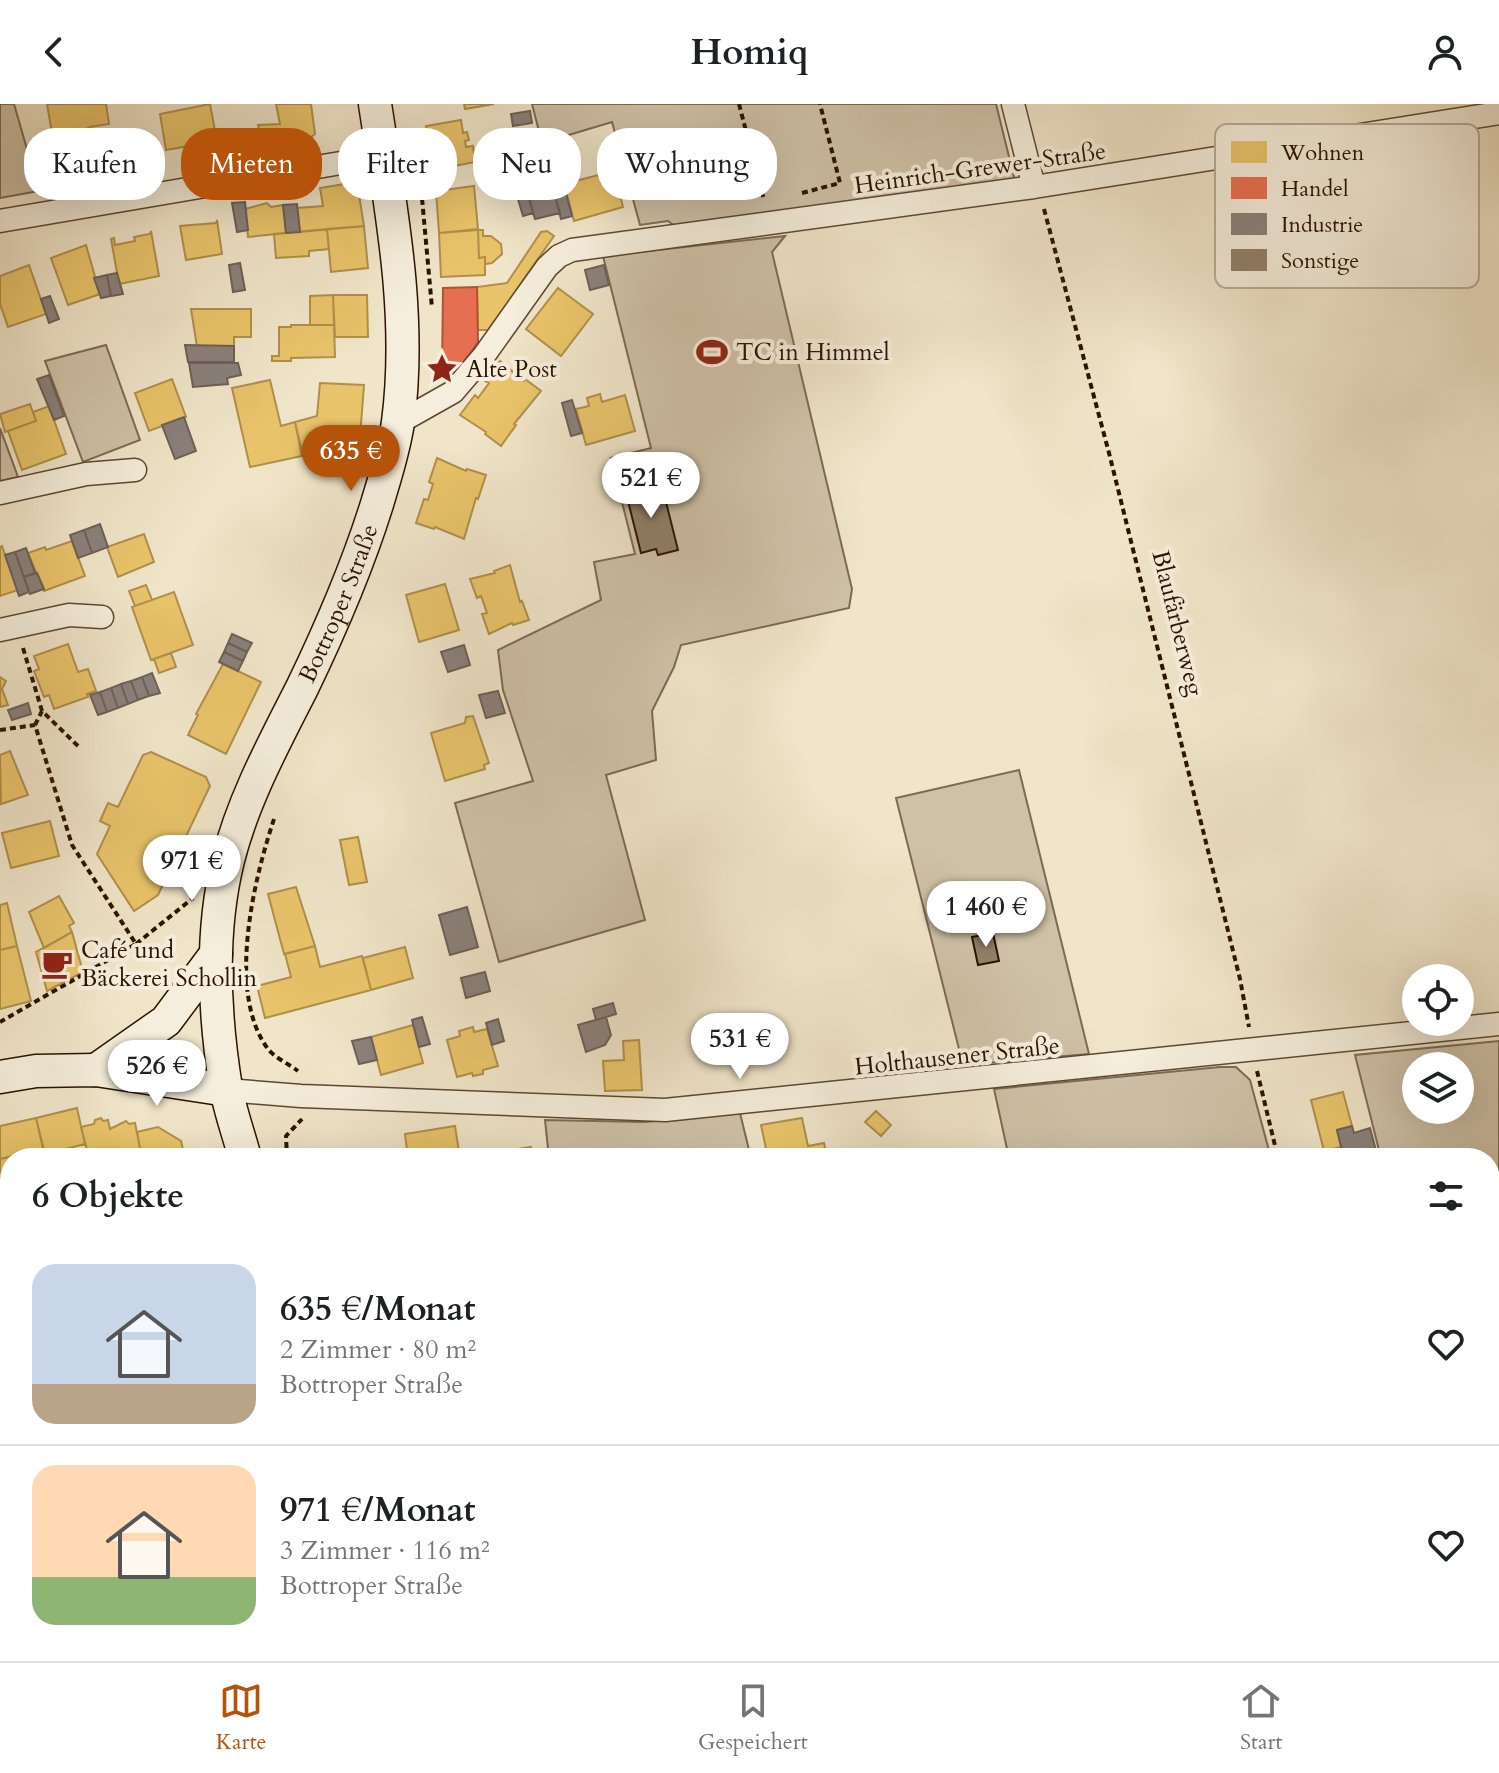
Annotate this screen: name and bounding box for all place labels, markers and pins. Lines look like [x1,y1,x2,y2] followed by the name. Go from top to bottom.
[695,335,729,369] sports icon: TC in Himmel
[736,336,890,369] place label: TC in Himmel
[425,352,459,386] place icon: Alte Post
[466,353,557,386] place label: Alte Post
[295,425,407,493] pin: 635 €
[595,452,707,520] pin: 521 €
[136,835,248,903] pin: 971 €
[912,881,1060,949] pin: 1 460 €
[81,934,257,995] place label: Café und Bäckerei Schollin
[40,947,74,981] cafe icon: Café und Bäckerei Schollin
[684,1013,796,1081] pin: 531 €
[101,1040,213,1108] pin: 526 €

